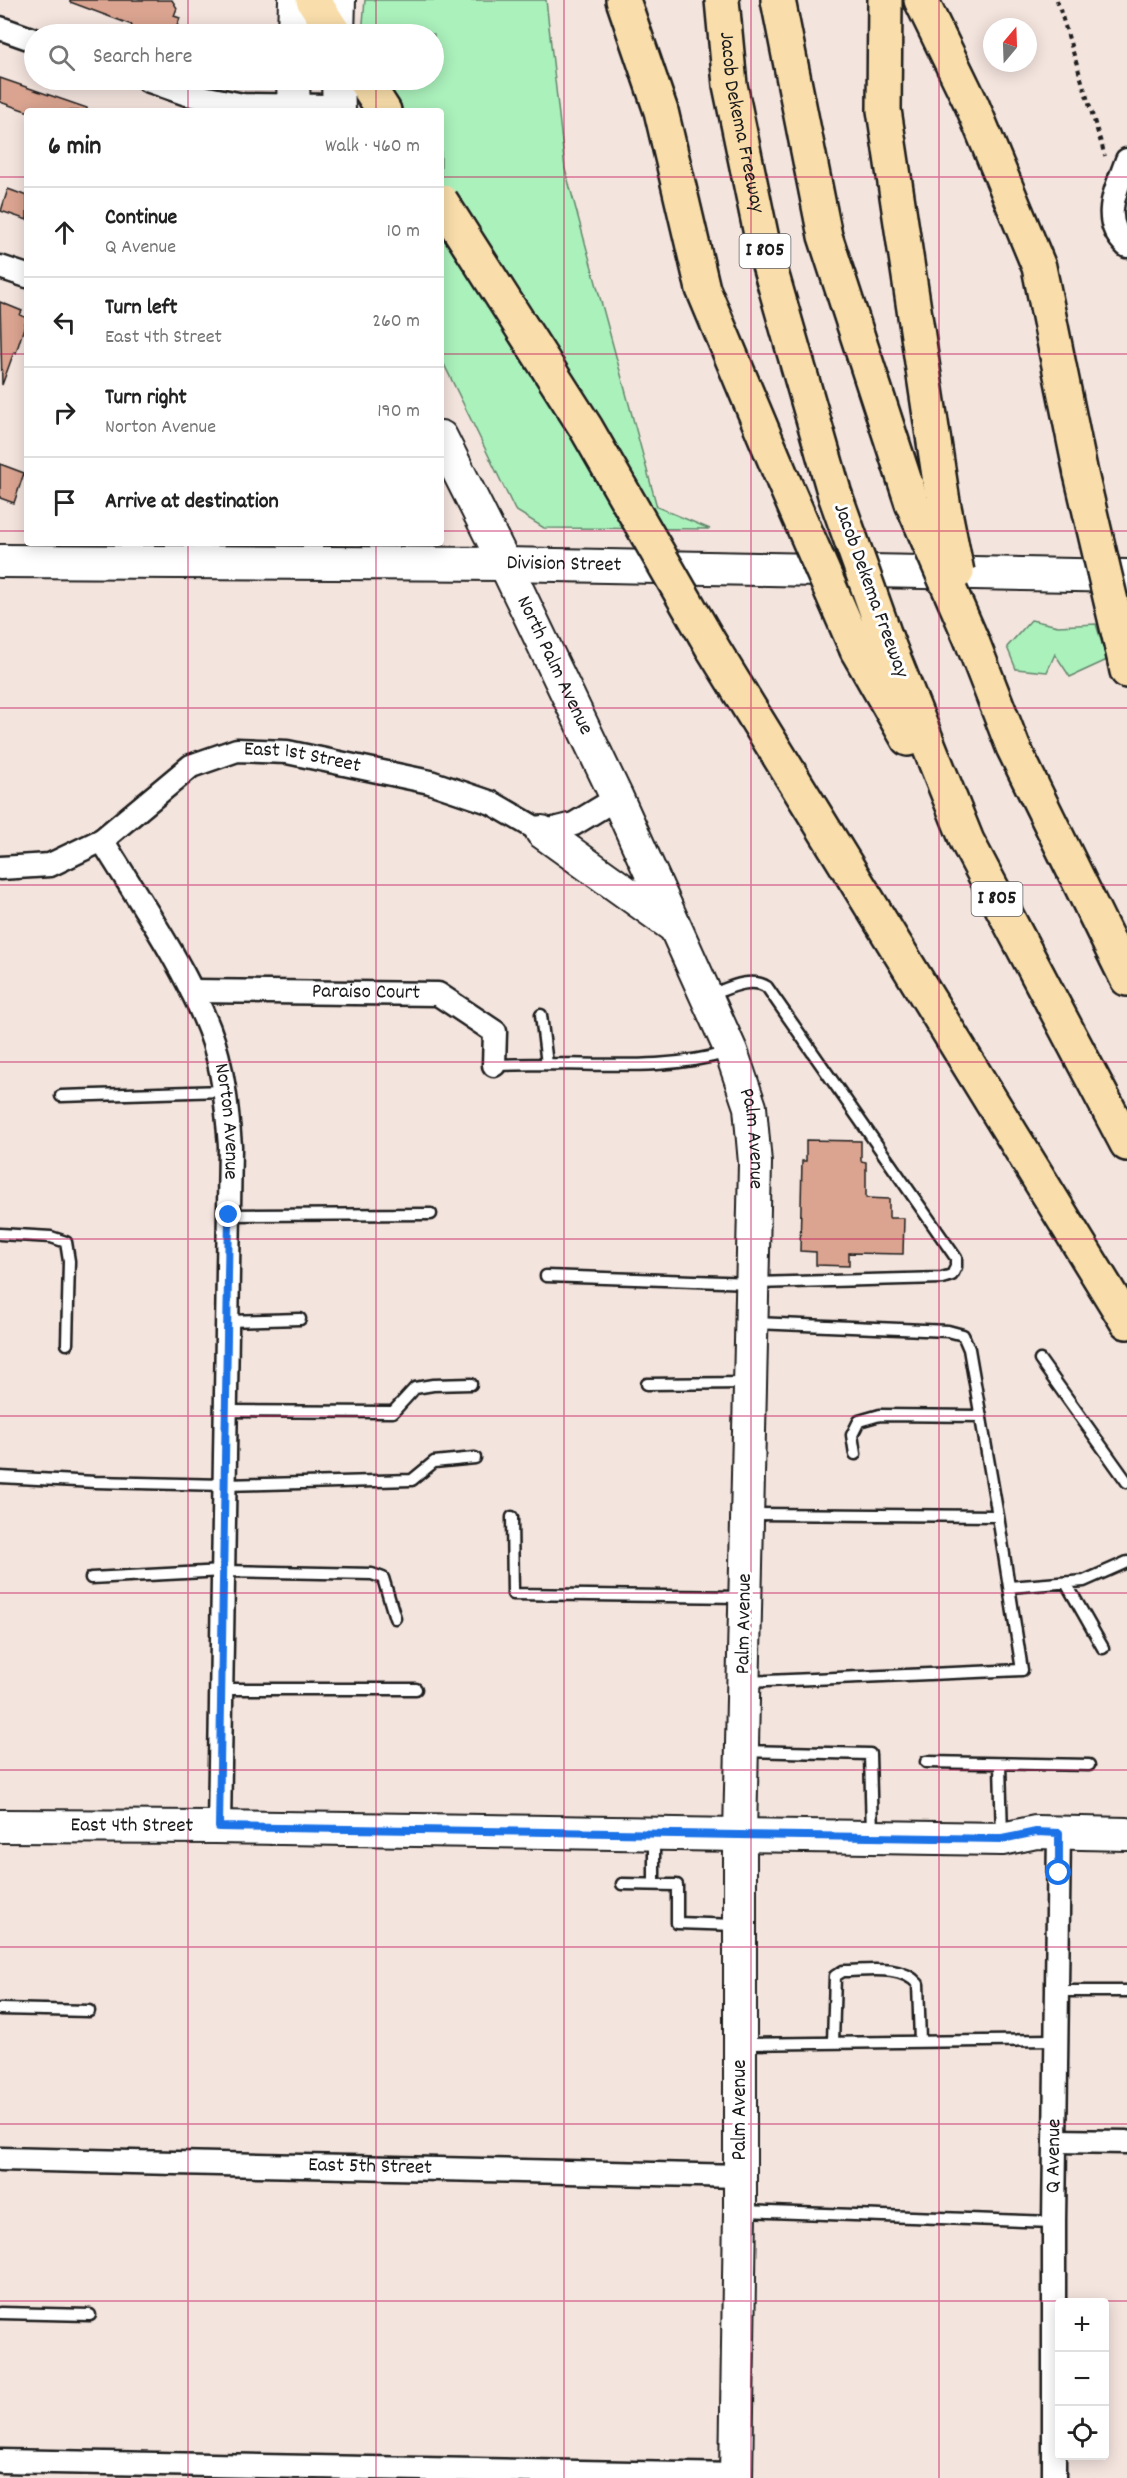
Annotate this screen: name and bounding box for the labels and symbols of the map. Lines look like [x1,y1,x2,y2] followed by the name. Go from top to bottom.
[983,18,1037,72] north arrow
[710,31,771,216] street label: Jacob Dekema Freeway
[740,234,790,268] road number: I 805
[824,500,916,683] street label: Jacob Dekema Freeway
[506,549,622,581] street label: Division Street
[508,591,600,740] street label: North Palm Avenue
[243,735,363,782] street label: East 1st Street
[972,882,1022,916] road number: I 805
[312,977,421,1009] street label: Paraiso Court
[205,1061,245,1180] street label: Norton Avenue
[730,1084,770,1189] street label: Palm Avenue
[215,1201,241,1227] route end
[729,1573,761,1675] street label: Palm Avenue
[71,1811,194,1842] street label: East 4th Street
[1045,1859,1071,1885] route start
[726,2059,756,2161] street label: Palm Avenue
[1039,2119,1070,2193] street label: Q Avenue
[308,2151,432,2184] street label: East 5th Street

